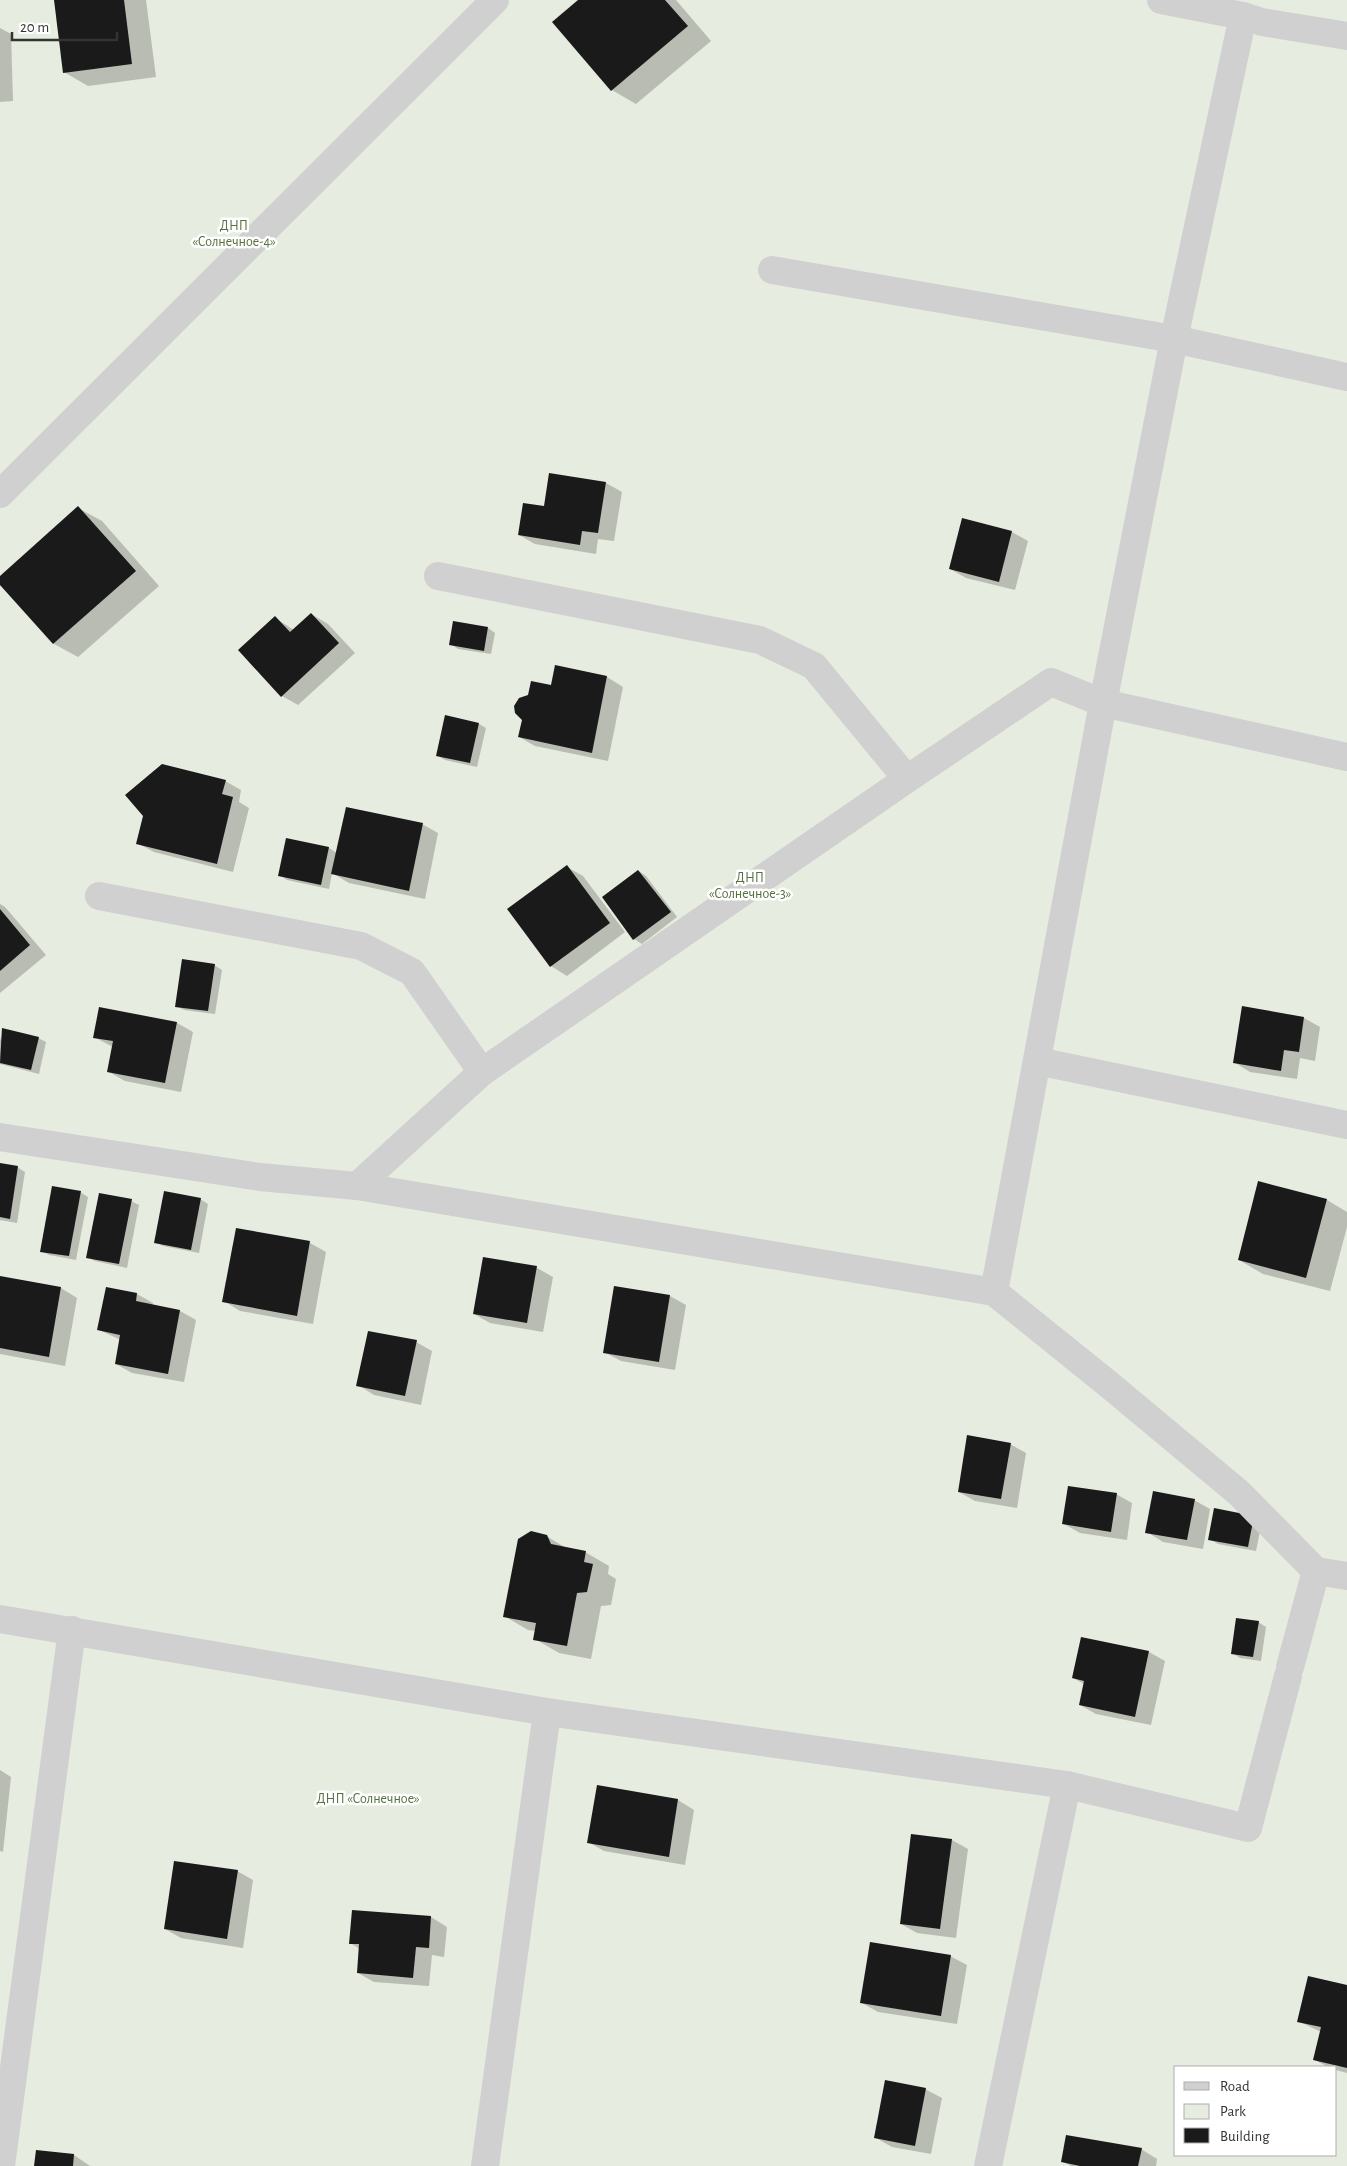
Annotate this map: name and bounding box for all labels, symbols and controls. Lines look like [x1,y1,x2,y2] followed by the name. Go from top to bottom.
[12,10,118,42] scale bar
[20,20,49,35] text: 20 m
[192,219,276,249] park label: ДНП «Солнечное-4»
[709,871,791,901] park label: ДНП «Солнечное-3»
[316,1792,420,1806] park label: ДНП «Солнечное»
[1174,2066,1337,2156] legend
[1220,2079,1250,2094] text: Road
[1220,2104,1246,2119] text: Park
[1220,2129,1270,2144] text: Building

